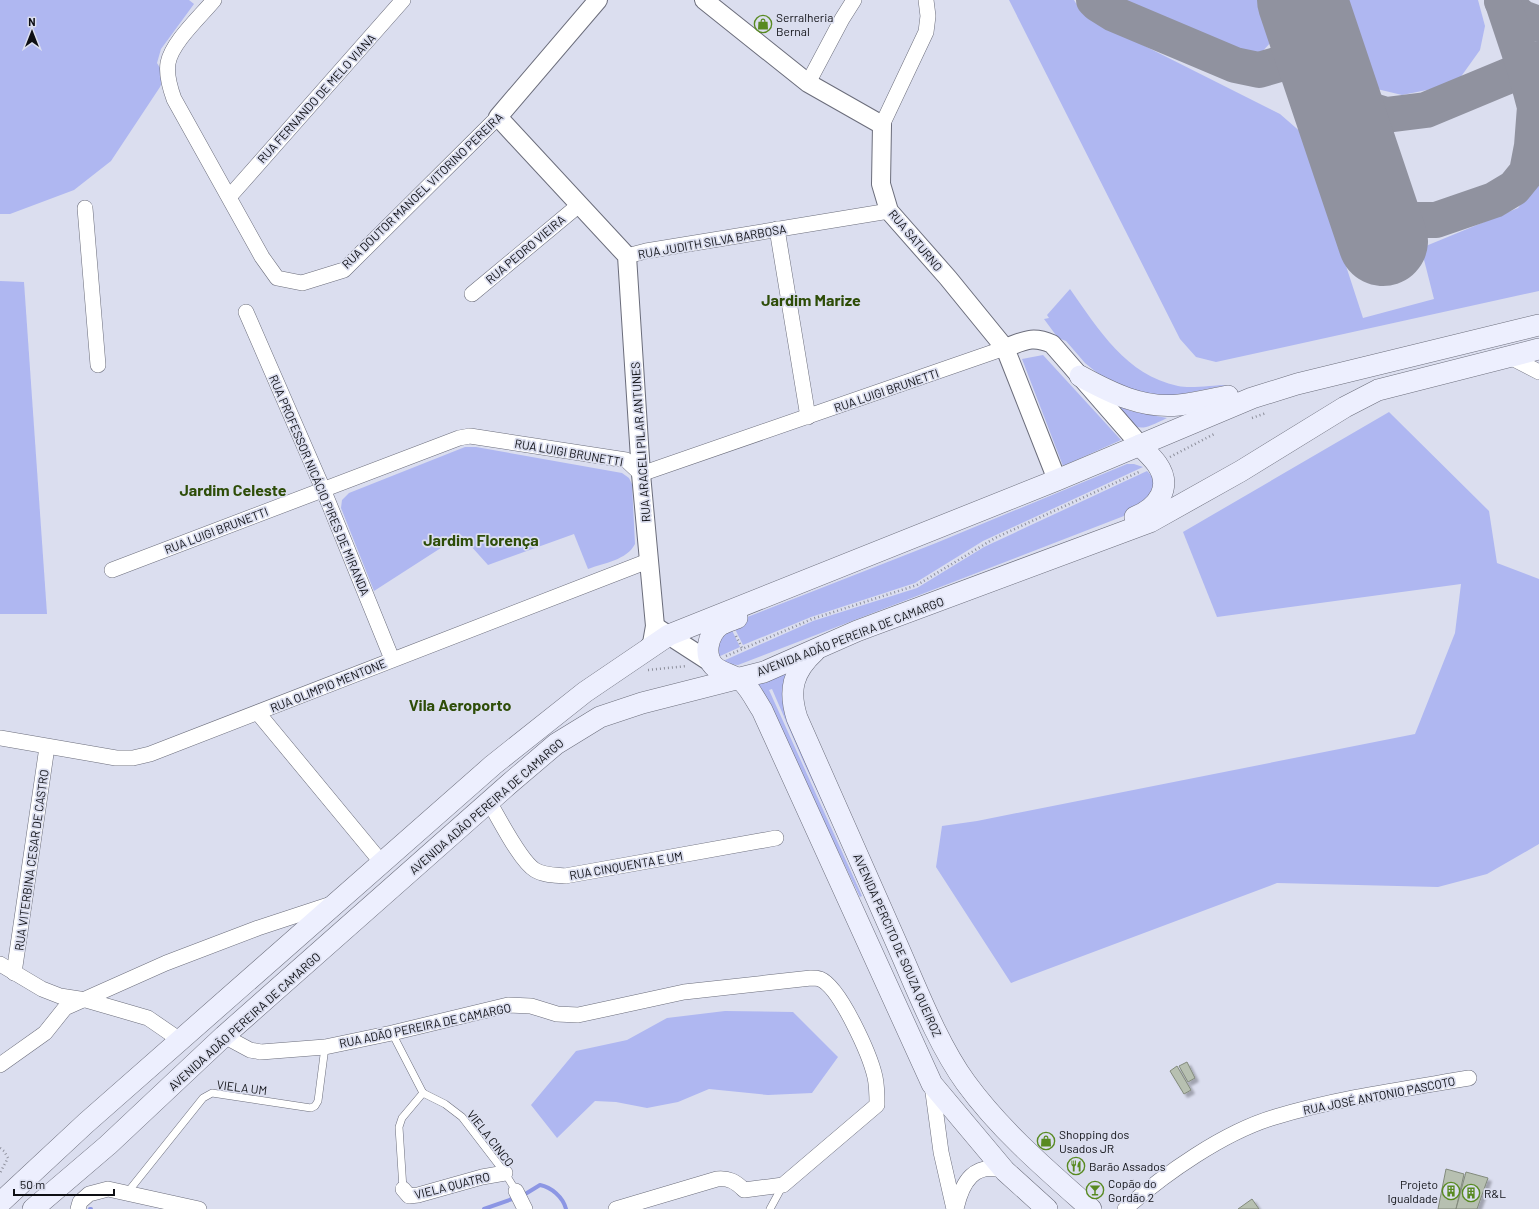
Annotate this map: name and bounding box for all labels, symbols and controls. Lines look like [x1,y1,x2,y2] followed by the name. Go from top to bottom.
[776,10,833,38] place label: Serralheria Bernal
[12,12,52,52] north arrow
[753,14,773,34] shop icon: Serralheria Bernal
[28,15,36,28] text: N
[254,30,378,166] street label: RUA FERNANDO DE MELO VIANA
[339,109,505,271] street label: RUA DOUTOR MANOEL VITORINO PEREIRA
[886,206,946,274] street label: RUA SATURNO
[482,212,568,286] street label: RUA PEDRO VIEIRA
[637,221,787,261] street label: RUA JUDITH SILVA BARBOSA
[761,290,861,309] district label: Jardim Marize
[627,361,653,523] street label: RUA ARACELI PILAR ANTUNES
[832,365,940,415] street label: RUA LUIGI BRUNETTI
[267,373,373,597] street label: RUA PROFESSOR NICÁCIO PIRES DE MIRANDA
[514,436,624,468] street label: RUA LUIGI BRUNETTI
[179,480,287,499] district label: Jardim Celeste
[162,504,270,556] street label: RUA LUIGI BRUNETTI
[423,530,539,549] district label: Jardim Florença
[754,594,946,678] street label: AVENIDA ADÃO PEREIRA DE CAMARGO
[268,655,388,715] street label: RUA OLIMPIO MENTONE
[409,695,511,714] district label: Vila Aeroporto
[406,735,566,877] street label: AVENIDA ADÃO PEREIRA DE CAMARGO
[11,768,51,952] street label: RUA VITERBINA CESAR DE CASTRO
[568,848,684,882] street label: RUA CINQUENTA E UM
[851,851,945,1039] street label: AVENIDA PERCITO DE SOUZA QUEIROZ
[165,949,323,1093] street label: AVENIDA ADÃO PEREIRA DE CAMARGO
[338,1000,512,1050] street label: RUA ADÃO PEREIRA DE CAMARGO
[1302,1073,1456,1117] street label: RUA JOSÉ ANTONIO PASCOTO
[216,1077,268,1097] street label: VIELA UM
[465,1107,517,1169] street label: VIELA CINCO
[1059,1127,1130,1155] place label: Shopping dos Usados JR
[1036,1131,1056,1151] shop icon: Shopping dos Usados JR
[1066,1156,1086,1176] restaurant icon: Barão Assados
[1089,1159,1166,1173] place label: Barão Assados
[413,1169,491,1201] street label: VIELA QUATRO
[14,1171,114,1197] scale bar
[1108,1176,1157,1204] place label: Copão do Gordão 2
[20,1177,45,1191] text: 50 m
[1388,1177,1438,1205] place label: Projeto Igualdade
[1085,1180,1105,1200] bar icon: Copão do Gordão 2
[1441,1181,1461,1201] building icon: Projeto Igualdade
[1461,1183,1481,1203] building icon: R&L
[1484,1186,1506,1200] place label: R&L

